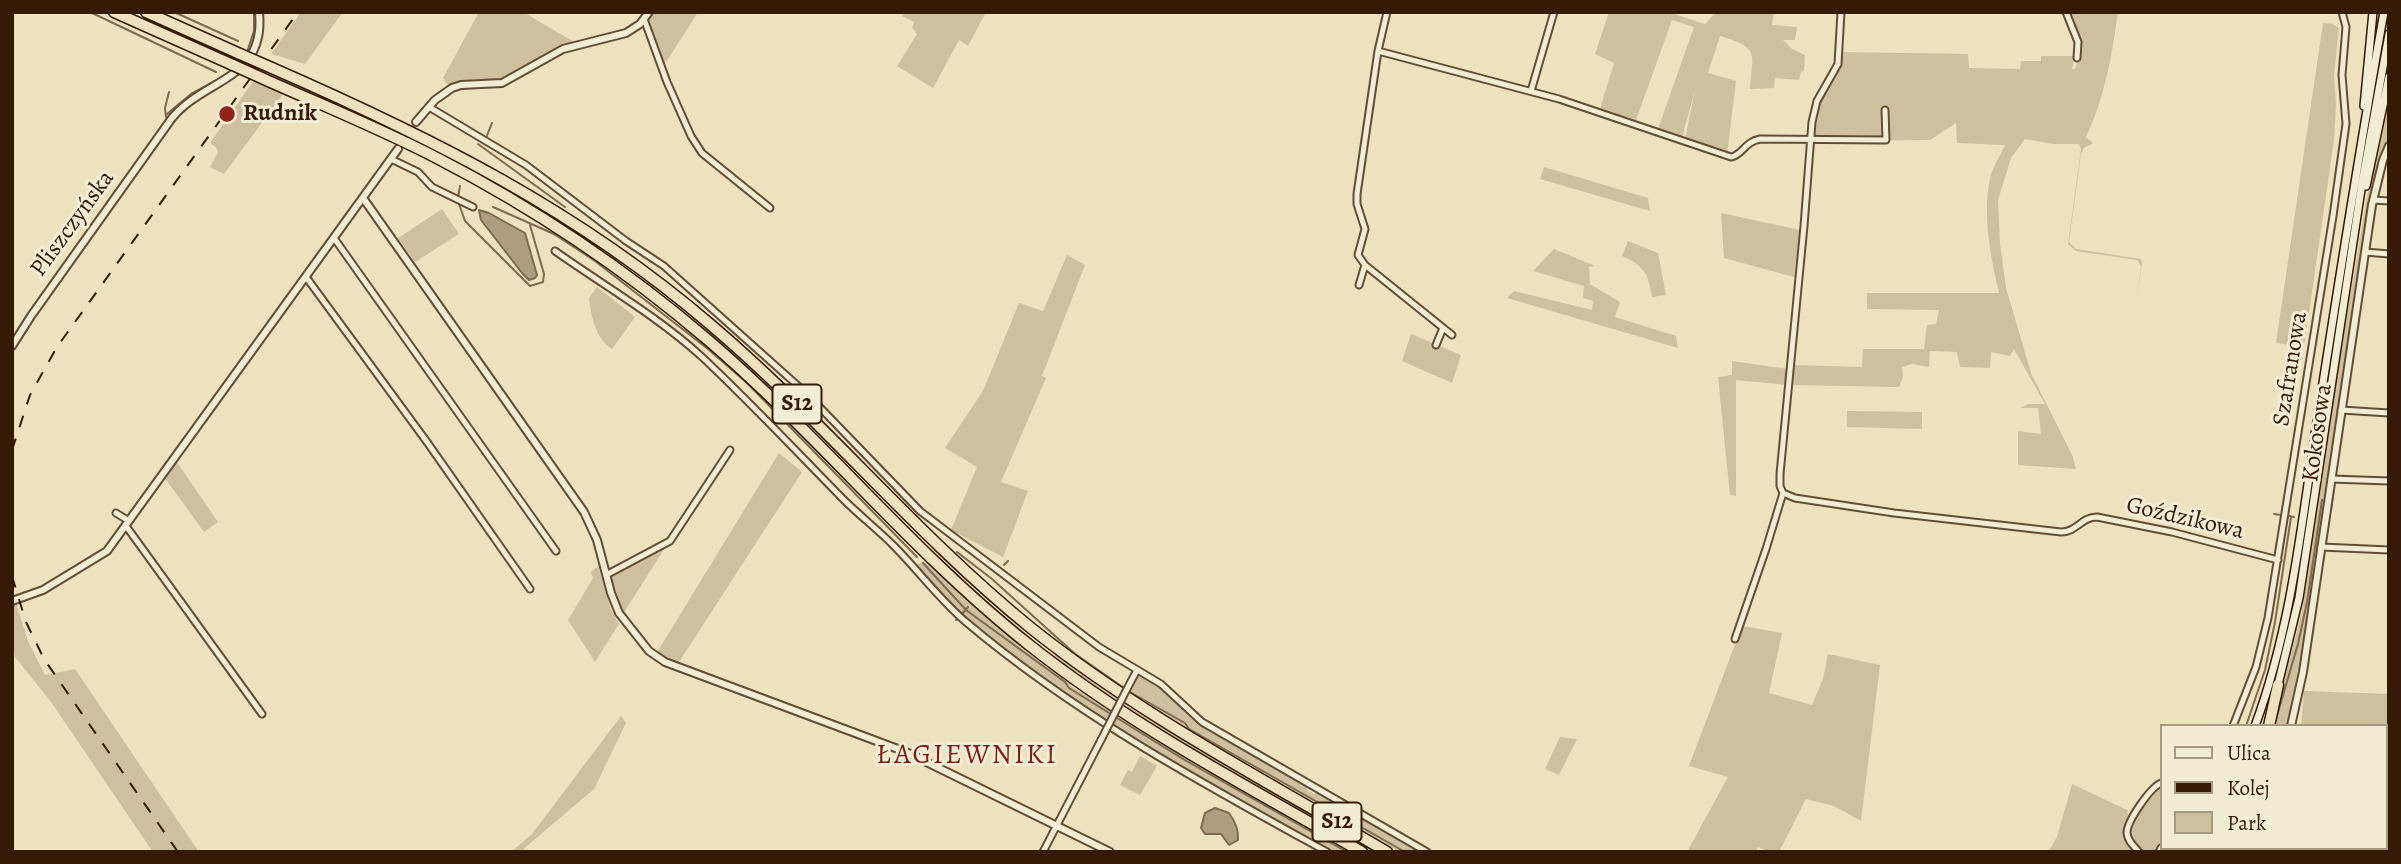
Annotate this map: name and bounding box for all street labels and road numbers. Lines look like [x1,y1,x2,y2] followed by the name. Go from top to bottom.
[25,165,121,283] street label: Pliszczyńska
[2268,310,2314,428] street label: Szafranowa
[2297,382,2339,484] street label: Kokosowa
[772,384,822,424] road number: S12
[2123,491,2247,547] street label: Goździkowa
[1312,802,1362,842] road number: S12

